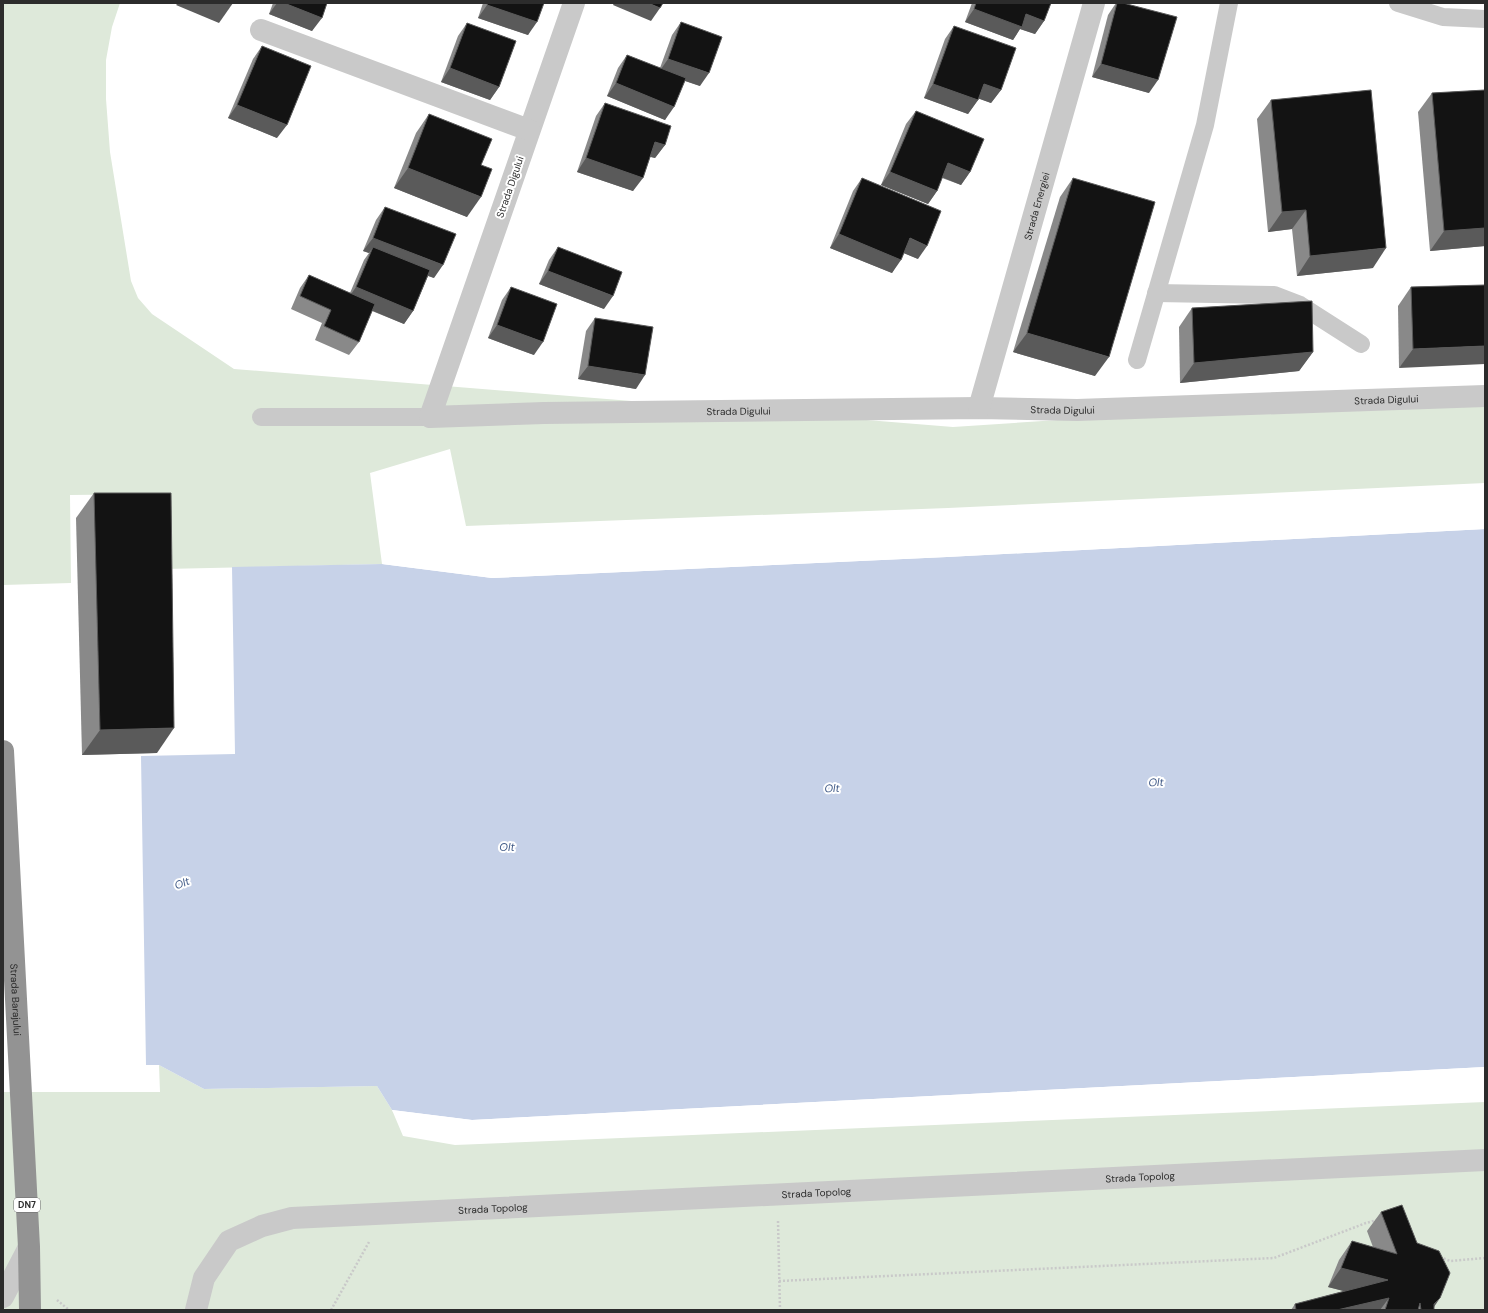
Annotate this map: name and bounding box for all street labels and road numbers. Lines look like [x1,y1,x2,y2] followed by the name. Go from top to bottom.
[493,155,527,219] street label: Strada Digului
[1021,171,1052,241] street label: Strada Energiei
[1354,392,1419,407] street label: Strada Digului
[1030,403,1095,417] street label: Strada Digului
[706,404,771,418] street label: Strada Digului
[8,963,24,1036] street label: Strada Barajului
[1105,1169,1176,1185] street label: Strada Topolog
[781,1184,852,1201] street label: Strada Topolog
[14,1198,40,1212] road number: DN7
[458,1200,528,1216] street label: Strada Topolog

